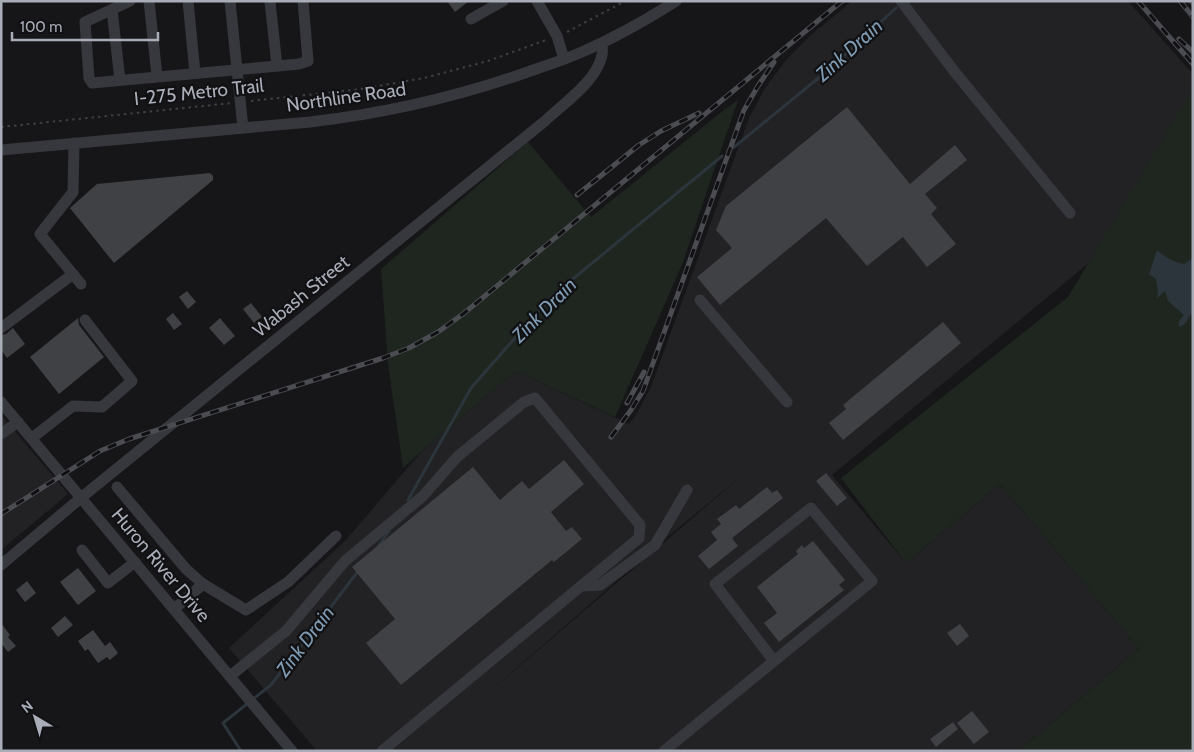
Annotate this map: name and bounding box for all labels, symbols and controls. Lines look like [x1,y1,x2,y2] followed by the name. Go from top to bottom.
[12,10,159,42] scale bar
[810,14,887,87] water label: Zink Drain
[20,18,62,36] text: 100 m
[133,74,266,110] street label: I-275 Metro Trail
[285,77,407,117] street label: Northline Road
[248,250,354,342] street label: Wabash Street
[506,273,581,348] water label: Zink Drain
[107,503,215,627] street label: Huron River Drive
[270,601,339,682] water label: Zink Drain
[10,692,60,742] north arrow
[18,697,36,717] text: N

